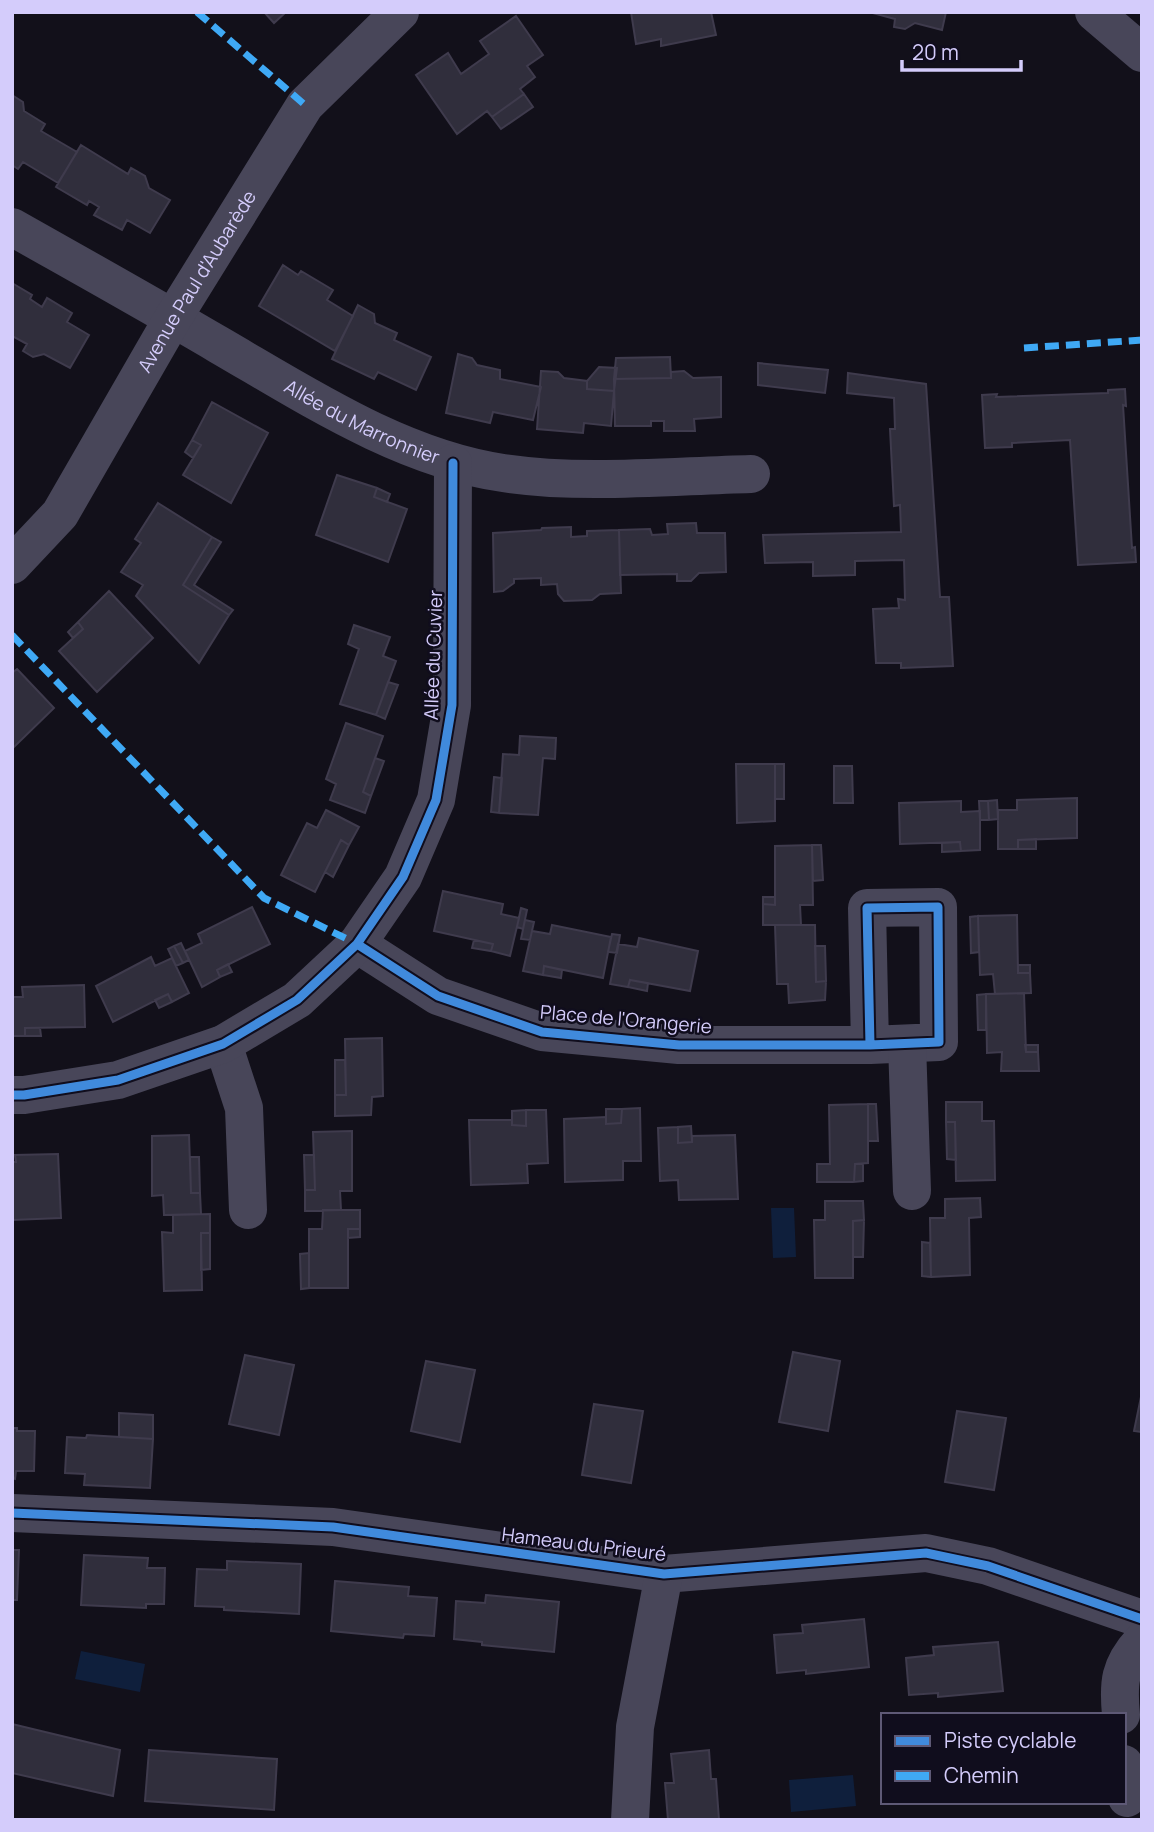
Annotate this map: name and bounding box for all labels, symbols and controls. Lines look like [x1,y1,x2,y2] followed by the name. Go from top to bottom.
[902,28,1021,72] scale bar
[912,38,959,66] text: 20 m
[131,185,262,377] street label: Avenue Paul d'Aubarède
[280,373,443,470] street label: Allée du Marronnier
[418,589,448,721] street label: Allée du Cuvier
[539,999,713,1039] street label: Place de l'Orangerie
[500,1521,668,1567] street label: Hameau du Prieuré
[881,1713,1126,1804] legend
[944,1726,1076,1754] text: Piste cyclable
[944,1761,1019,1789] text: Chemin

